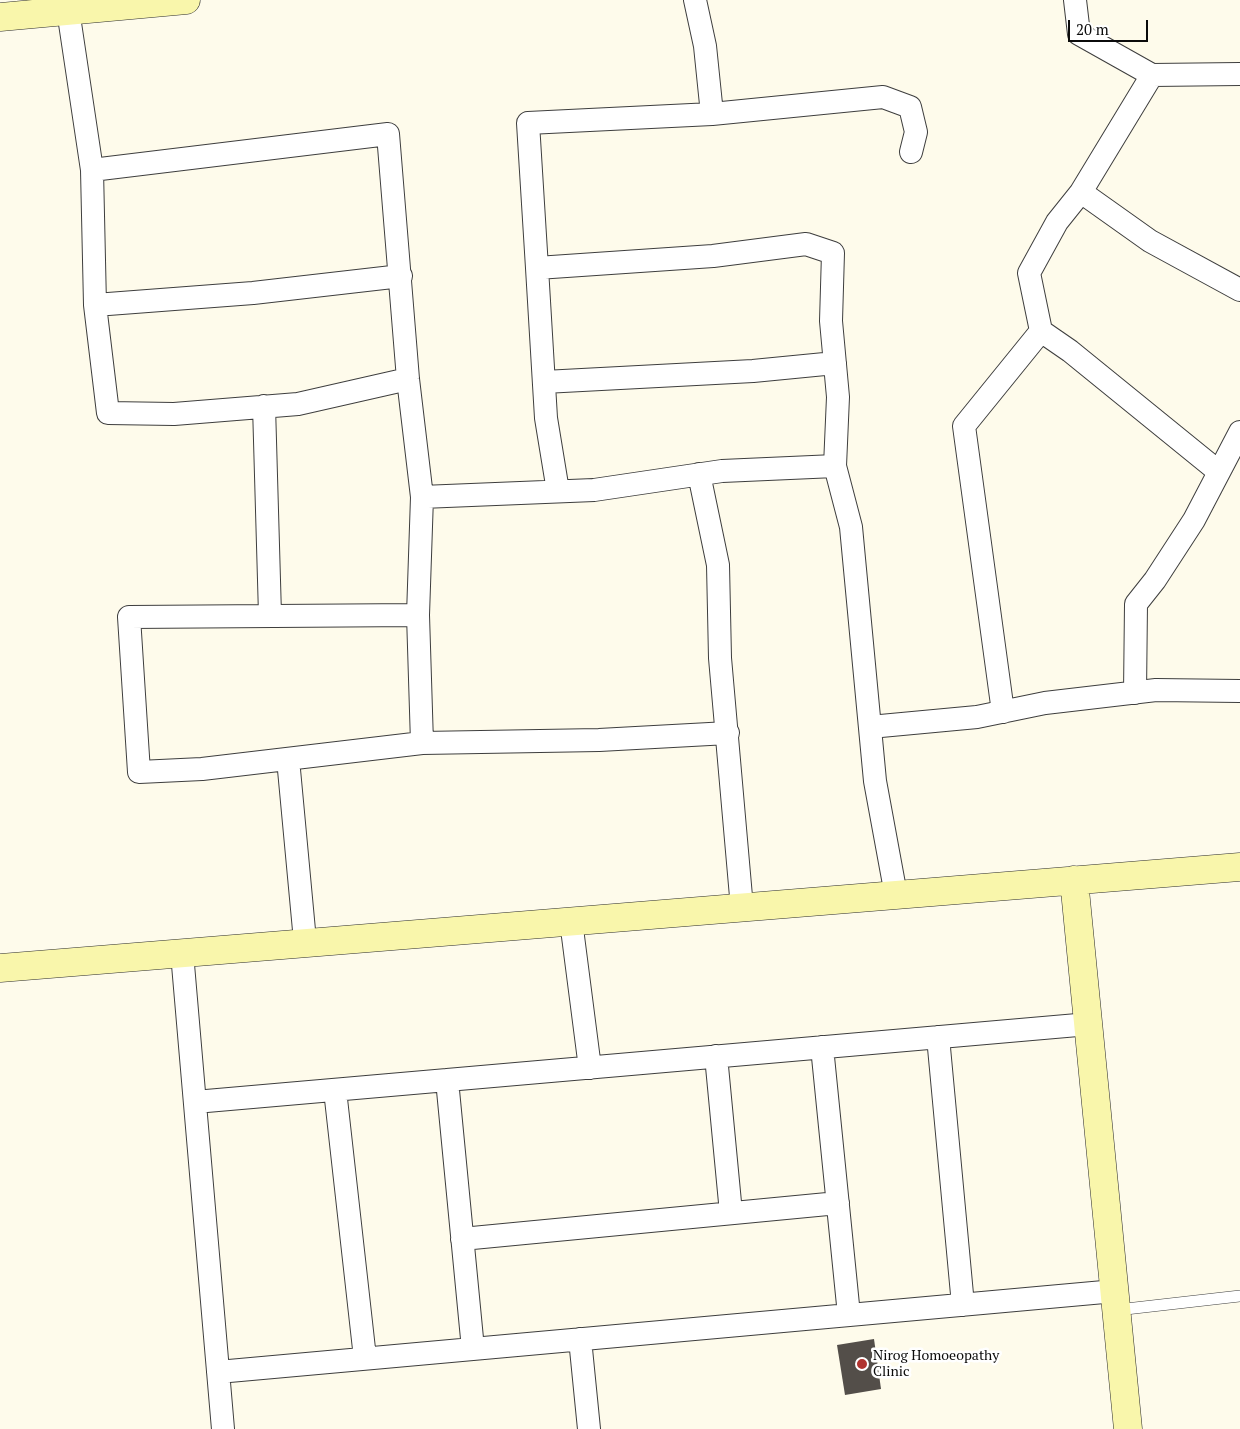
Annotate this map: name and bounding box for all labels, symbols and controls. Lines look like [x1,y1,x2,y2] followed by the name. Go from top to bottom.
[1070,10,1150,42] scale bar
[1076,19,1109,39] text: 20 m
[873,1348,999,1380] place label: Nirog Homoeopathy Clinic
[855,1357,869,1371] marker: Nirog Homoeopathy Clinic

